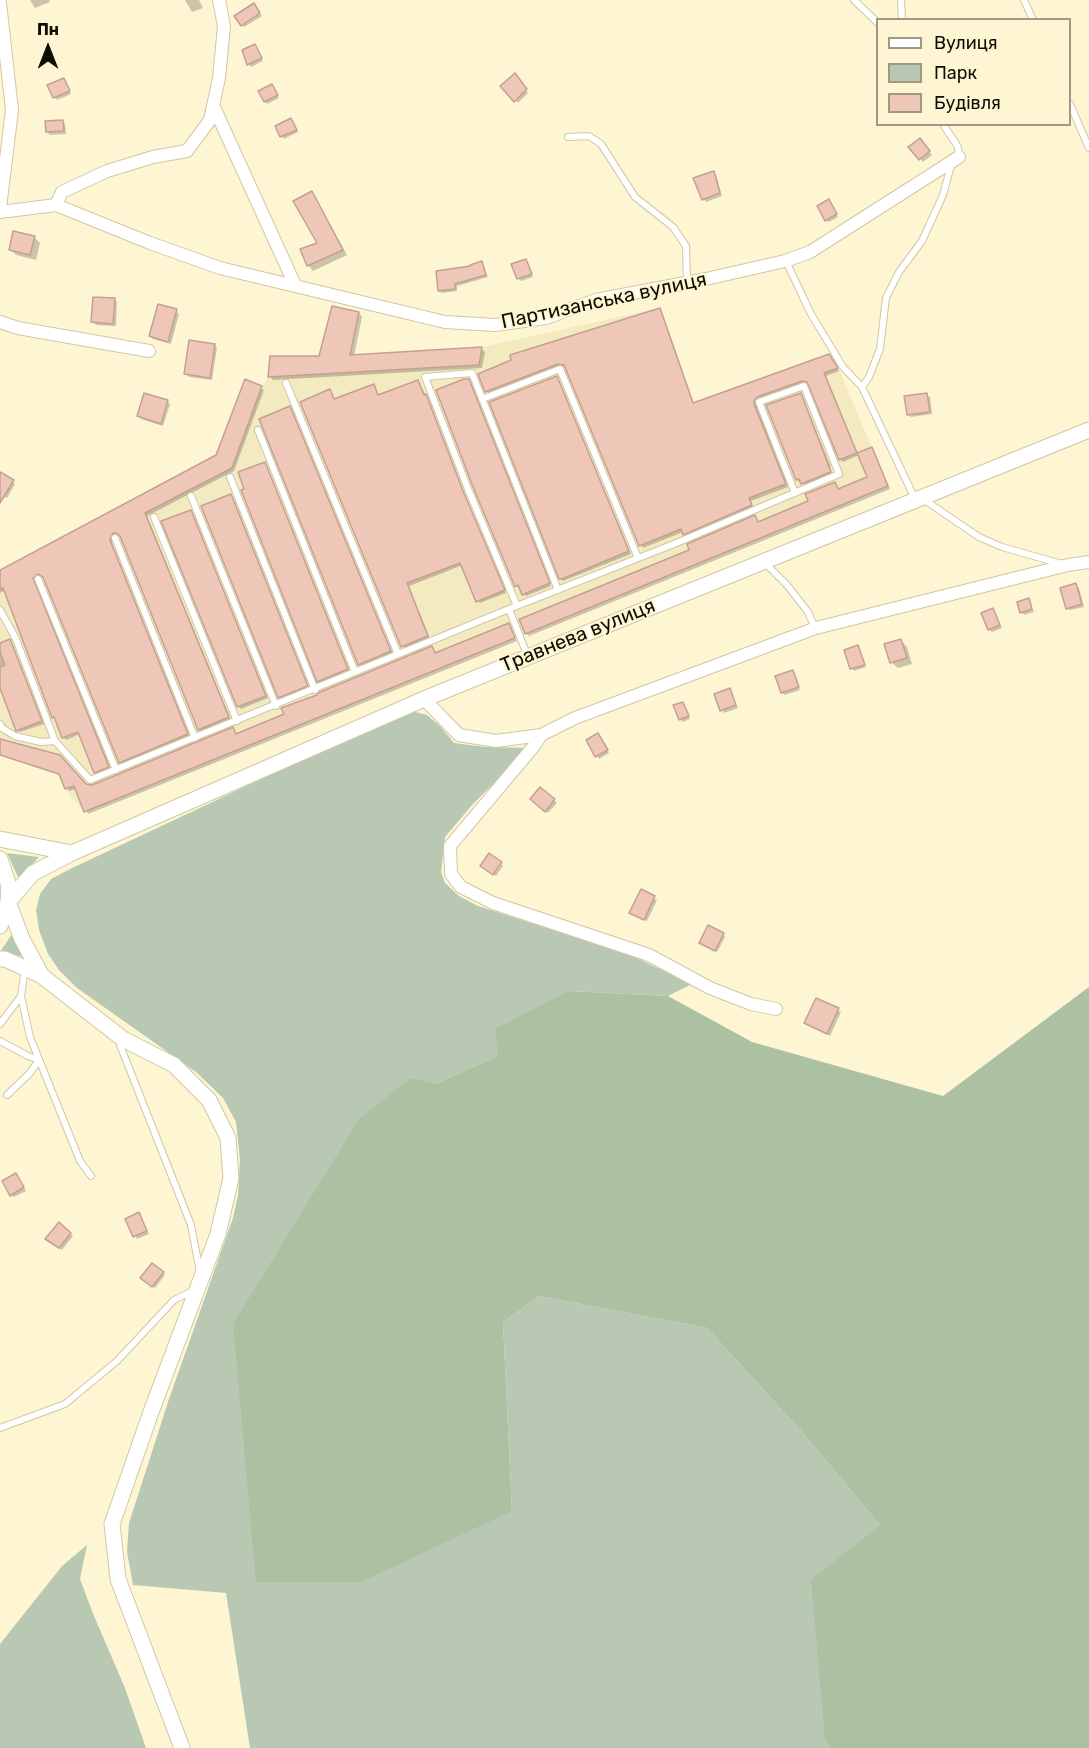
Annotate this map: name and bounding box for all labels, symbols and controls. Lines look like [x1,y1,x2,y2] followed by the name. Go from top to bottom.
[18,18,78,78] north arrow
[876,18,1071,126] legend
[37,20,59,39] text: Пн
[934,32,998,54] text: Вулиця
[934,62,977,84] text: Парк
[934,92,1001,114] text: Будівля
[499,267,709,335] street label: Партизанська вулиця
[497,594,659,678] street label: Травнева вулиця

